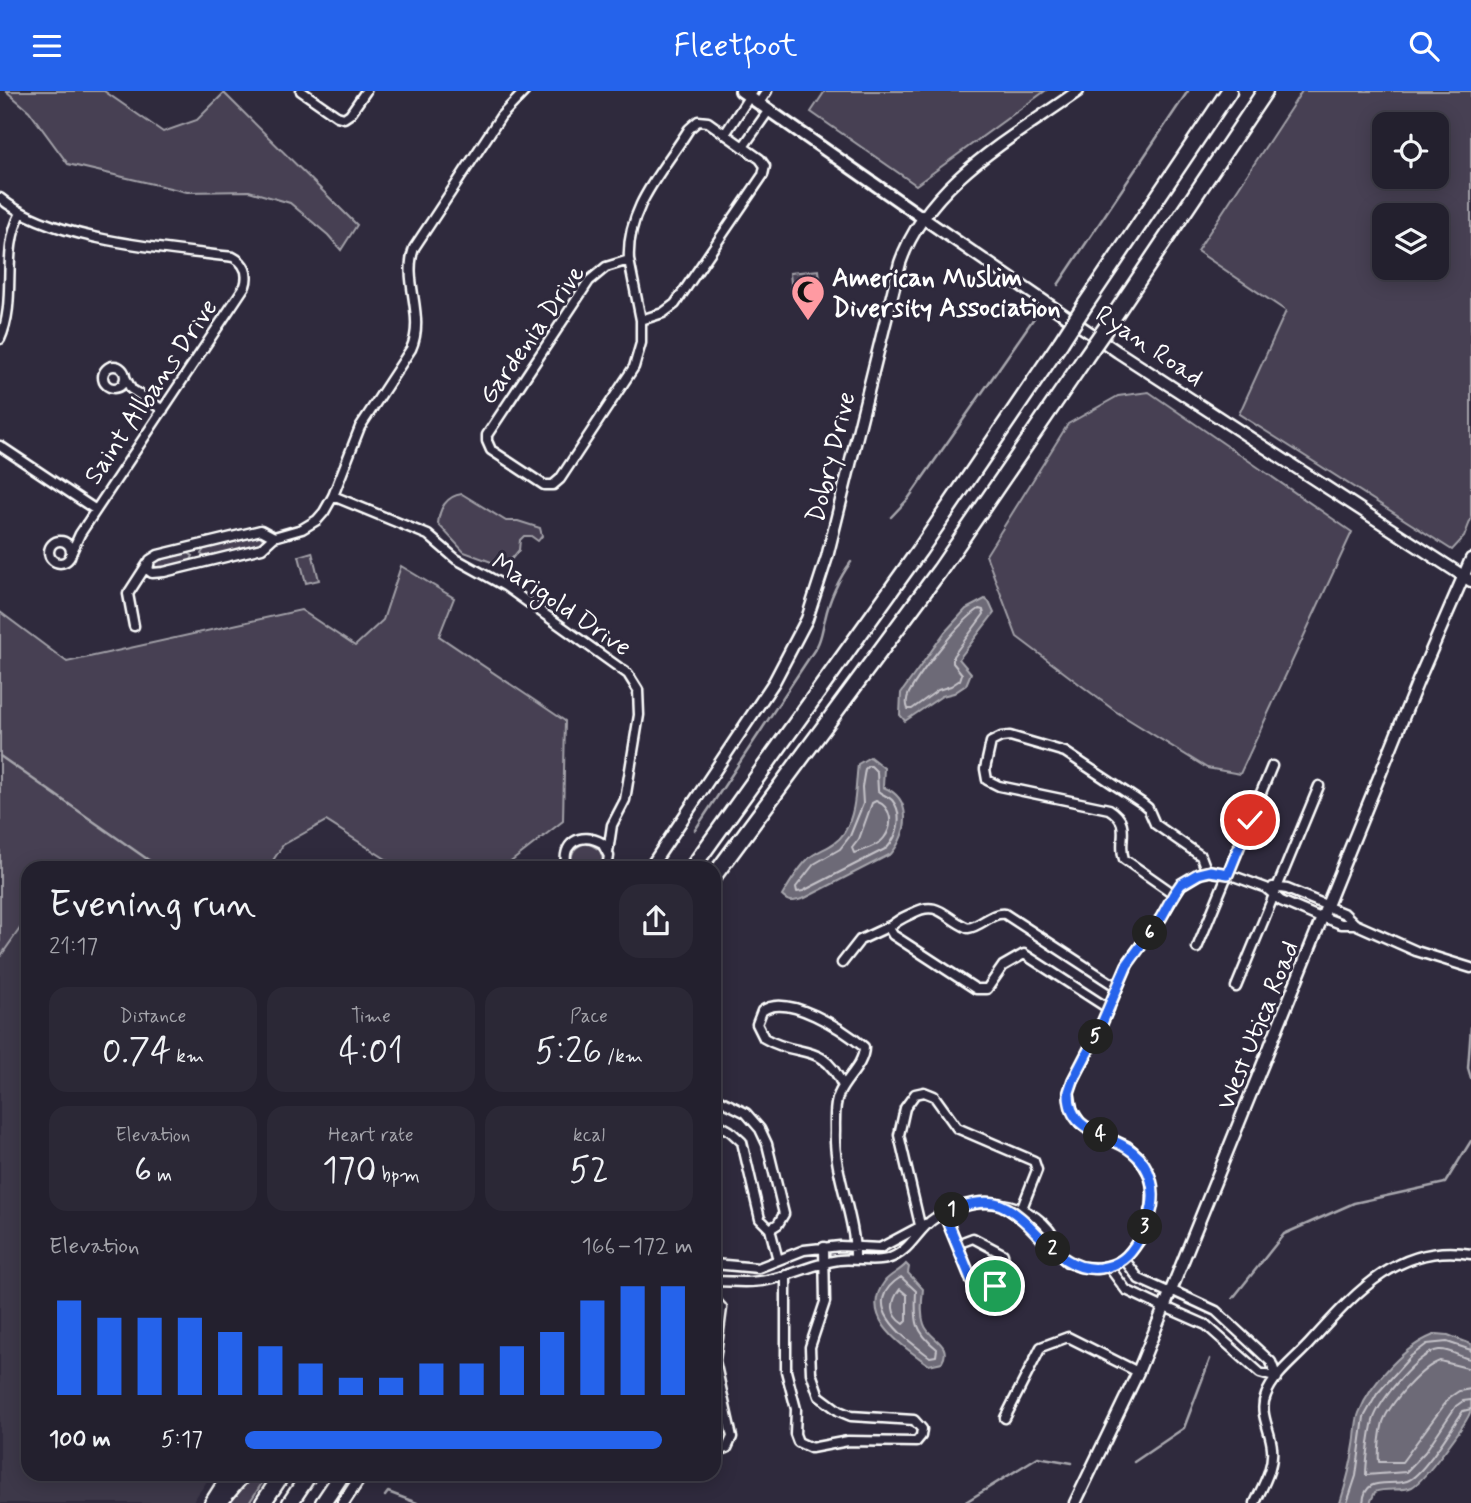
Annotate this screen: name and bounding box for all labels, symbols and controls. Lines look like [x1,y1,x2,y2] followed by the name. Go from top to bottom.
[673,25,798,67] text: Fleetfoot
[28,27,66,65] icon: menu
[1405,27,1443,65] icon: search
[1372,112,1449,280] map controls
[1372,112,1449,189] button: locate
[1372,203,1449,280] button: layers
[472,258,593,412] street label: Gardenia Drive
[832,262,1061,326] place label: American Muslim Diversity Association
[789,273,827,322] mosque icon: American Muslim Diversity Association
[77,293,226,492] street label: Saint Albans Drive
[1088,298,1210,395] street label: Ryan Road
[799,388,865,527] street label: Dobry Drive
[483,546,638,667] street label: Marigold Drive
[1220,790,1280,850] pin
[1231,801,1269,839] icon: check
[49,881,256,930] text: Evening run
[619,884,693,958] button: share
[1132,915,1168,951] pin: 6
[1145,920,1154,945] text: 6
[49,932,98,962] text: 21:17
[1210,936,1308,1115] street label: West Utica Road
[120,1004,186,1029] text: Distance
[351,1004,391,1029] text: Time
[570,1004,608,1029] text: Pace
[1078,1019,1114,1055] pin: 5
[1090,1024,1101,1049] text: 5
[102,1029,171,1075] text: 0.74
[339,1029,403,1075] text: 4:01
[535,1029,602,1075] text: 5:26
[171,1044,204,1069] text: km
[602,1044,643,1069] text: /km
[1084,1117,1118,1153] pin: 4
[1095,1122,1106,1147] text: 4
[116,1123,190,1148] text: Elevation
[328,1123,414,1148] text: Heart rate
[573,1123,605,1148] text: kcal
[134,1148,152,1194] text: 6
[322,1148,376,1194] text: 170
[569,1148,609,1194] text: 52
[152,1163,172,1188] text: m
[376,1163,420,1188] text: bpm
[934,1193,970,1227] pin: 1
[947,1197,956,1222] text: 1
[1128,1209,1162,1245] pin: 3
[1140,1214,1149,1239] text: 3
[1036,1231,1070,1267] pin: 2
[49,1232,140,1262] text: Elevation
[581,1232,693,1262] text: 166–172 m
[1048,1236,1057,1261] text: 2
[965,1256,1025,1316] pin
[976,1267,1014,1305] icon: arrive
[49,1425,111,1455] text: 100 m
[161,1425,203,1455] text: 5:17

